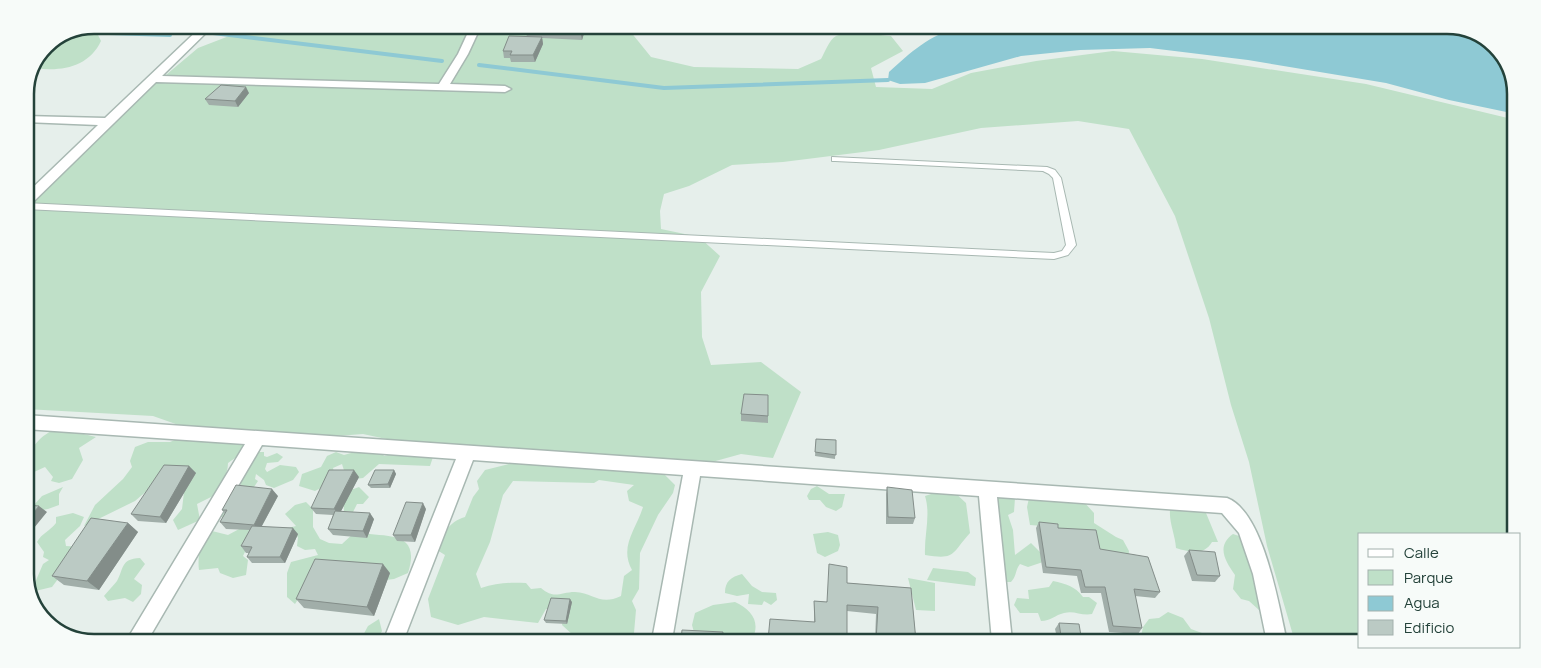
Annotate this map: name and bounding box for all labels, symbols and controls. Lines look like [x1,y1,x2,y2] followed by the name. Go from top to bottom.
[1358,533,1521,648] legend
[1404,542,1439,563] text: Calle
[1404,567,1453,588] text: Parque
[1404,592,1440,613] text: Agua
[1404,617,1455,638] text: Edificio

